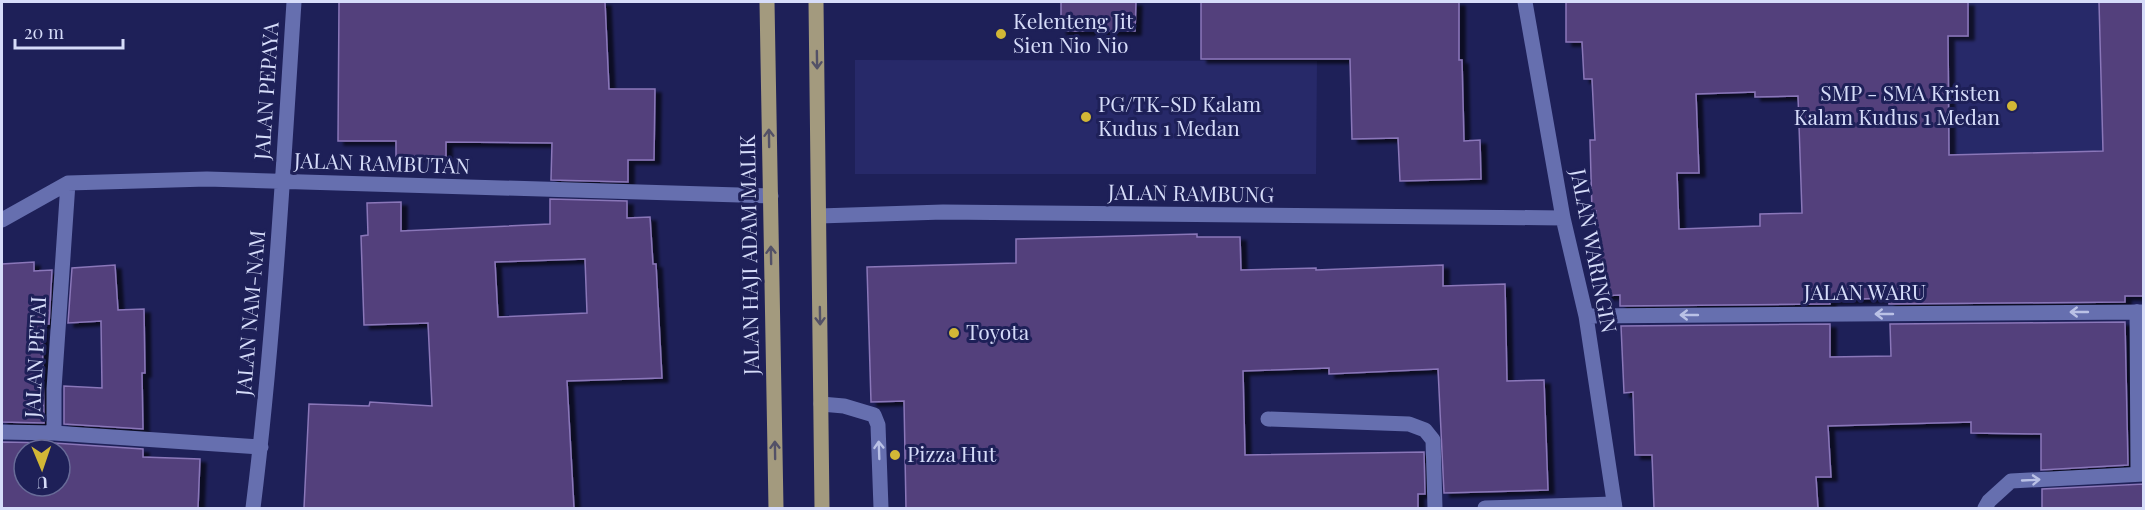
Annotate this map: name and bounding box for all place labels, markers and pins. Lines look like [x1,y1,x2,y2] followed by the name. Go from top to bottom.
[1013,6,1134,58] place label: Kelenteng Jit Sien Nio Nio
[994,27,1008,41] marker: Kelenteng Jit Sien Nio Nio
[1794,78,2000,130] place label: SMP - SMA Kristen Kalam Kudus 1 Medan
[1098,89,1262,141] place label: PG/TK-SD Kalam Kudus 1 Medan
[2005,99,2019,113] marker: SMP - SMA Kristen Kalam Kudus 1 Medan
[1079,110,1093,124] marker: PG/TK-SD Kalam Kudus 1 Medan
[966,317,1030,345] place label: Toyota
[947,326,961,340] marker: Toyota
[907,439,997,467] place label: Pizza Hut
[888,448,902,462] marker: Pizza Hut

